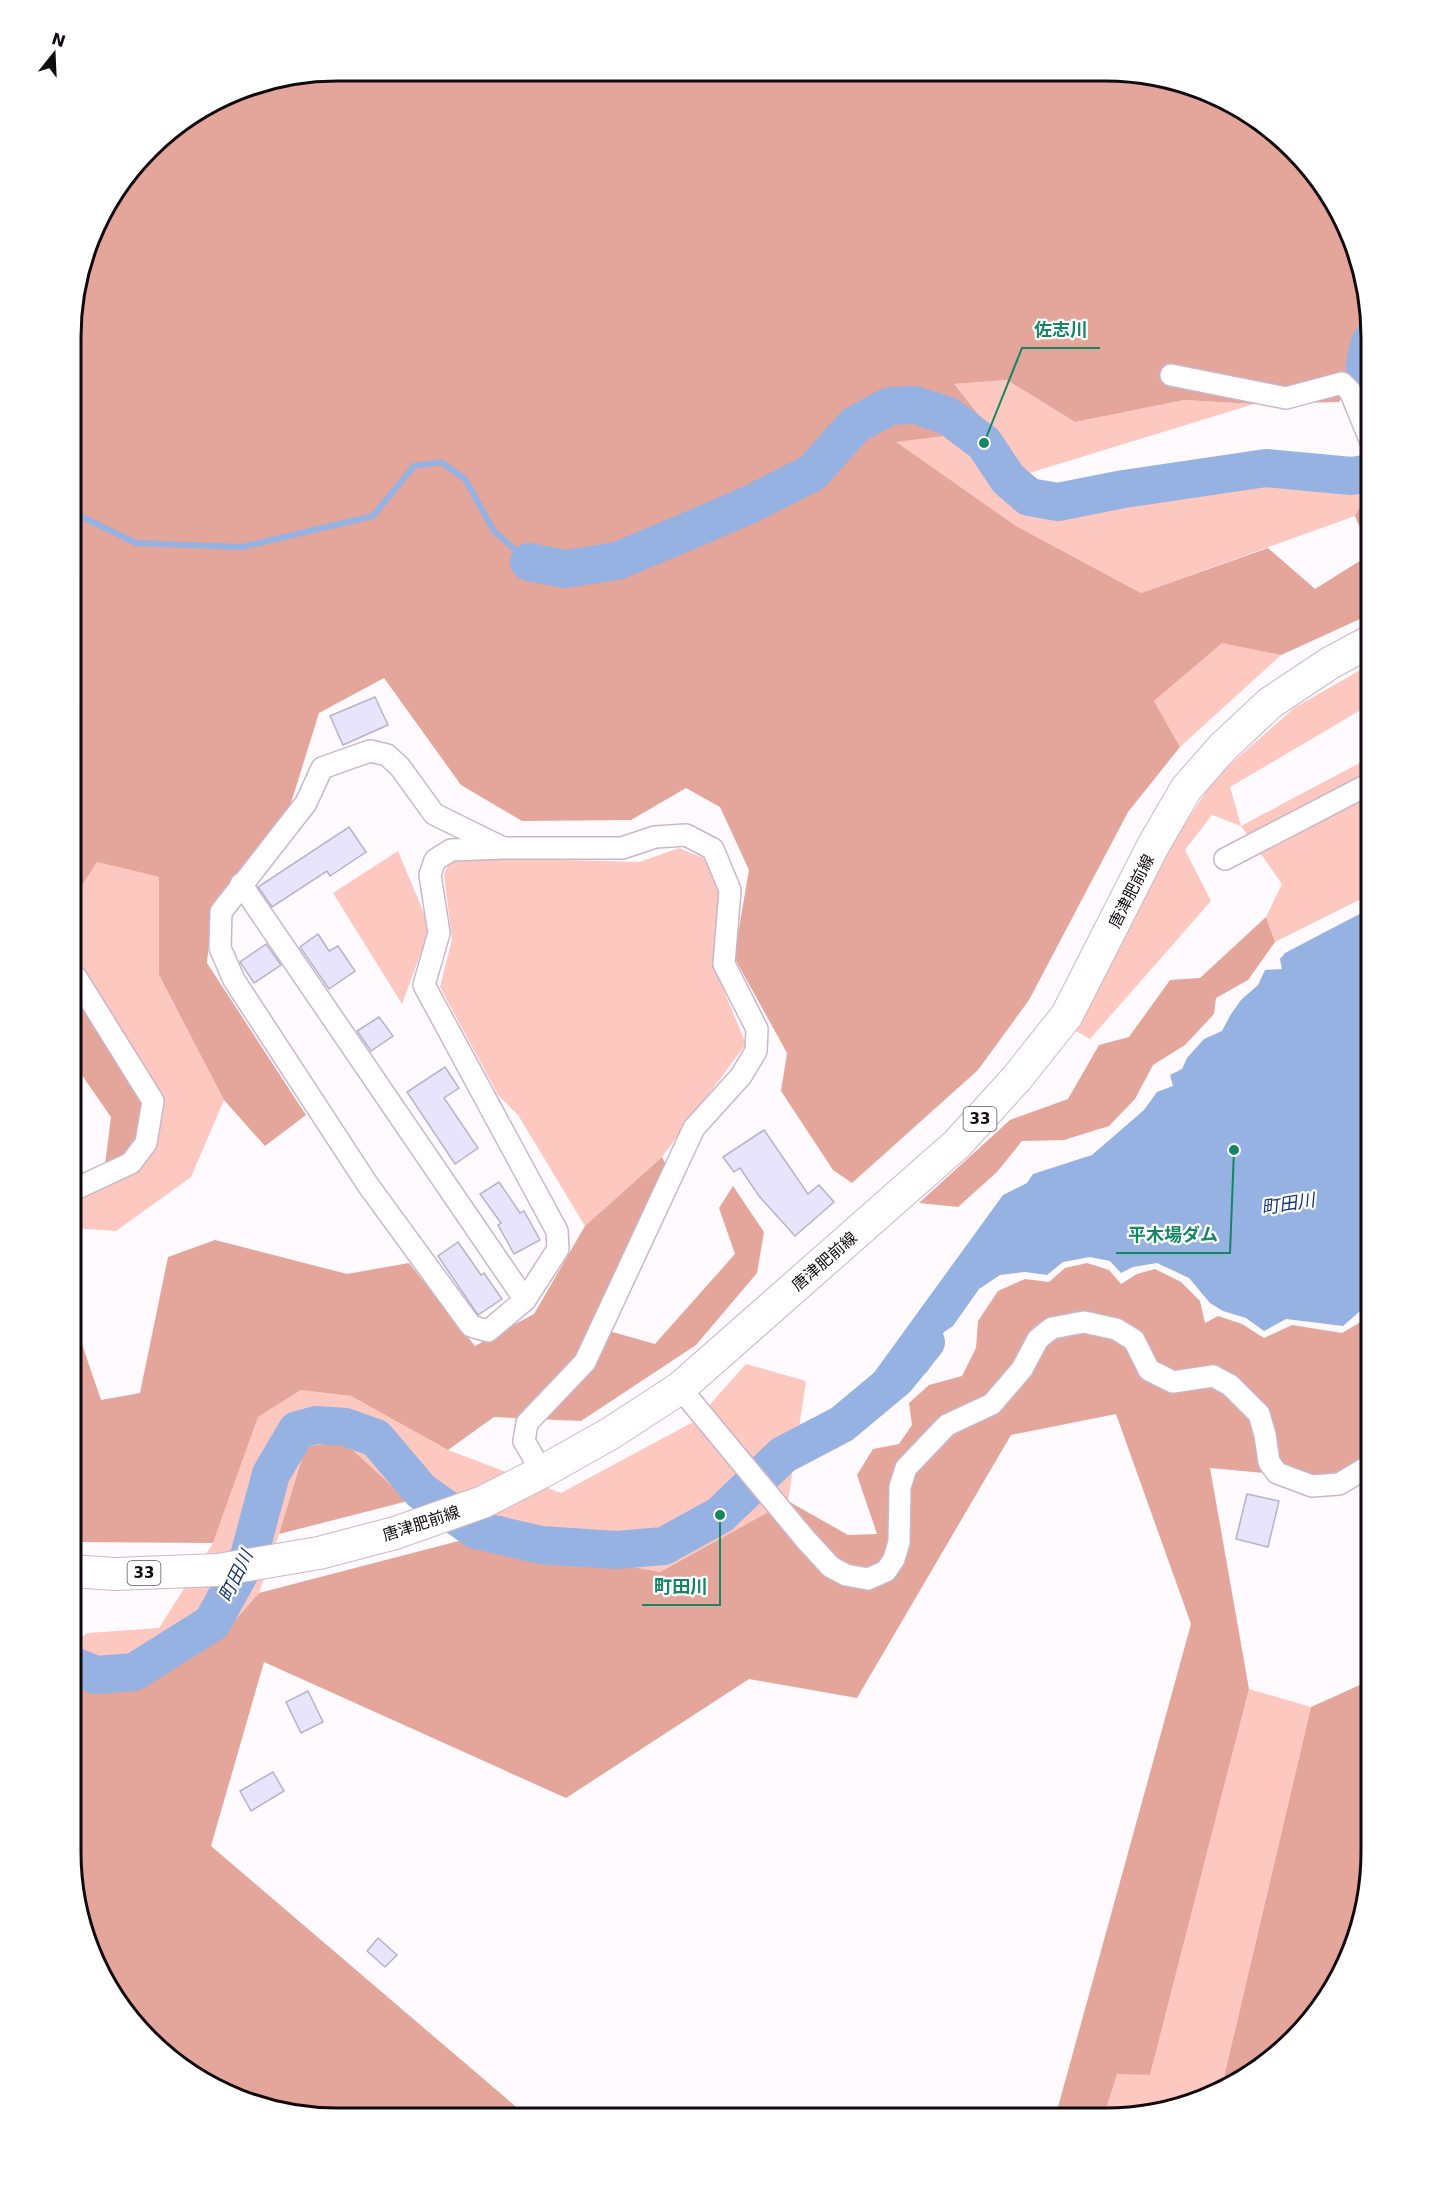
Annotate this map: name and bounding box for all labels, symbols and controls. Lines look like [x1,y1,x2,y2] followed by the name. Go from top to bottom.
[24,24,84,84] north arrow
[49,29,68,51] text: N
[1022,312,1100,348] callout: 佐志川
[1034,319,1088,340] text: 佐志川
[1105,851,1158,931] street label: 唐津肥前線
[964,1107,996,1131] road number: 33
[1260,1189,1318,1218] water label: 町田川
[1116,1217,1230,1253] callout: 平木場ダム
[1128,1224,1218,1245] text: 平木場ダム
[788,1228,861,1295] street label: 唐津肥前線
[380,1502,462,1545] street label: 唐津肥前線
[214,1545,258,1605] water label: 町田川
[128,1561,160,1585] road number: 33
[642,1569,720,1605] callout: 町田川
[654,1576,708,1597] text: 町田川

